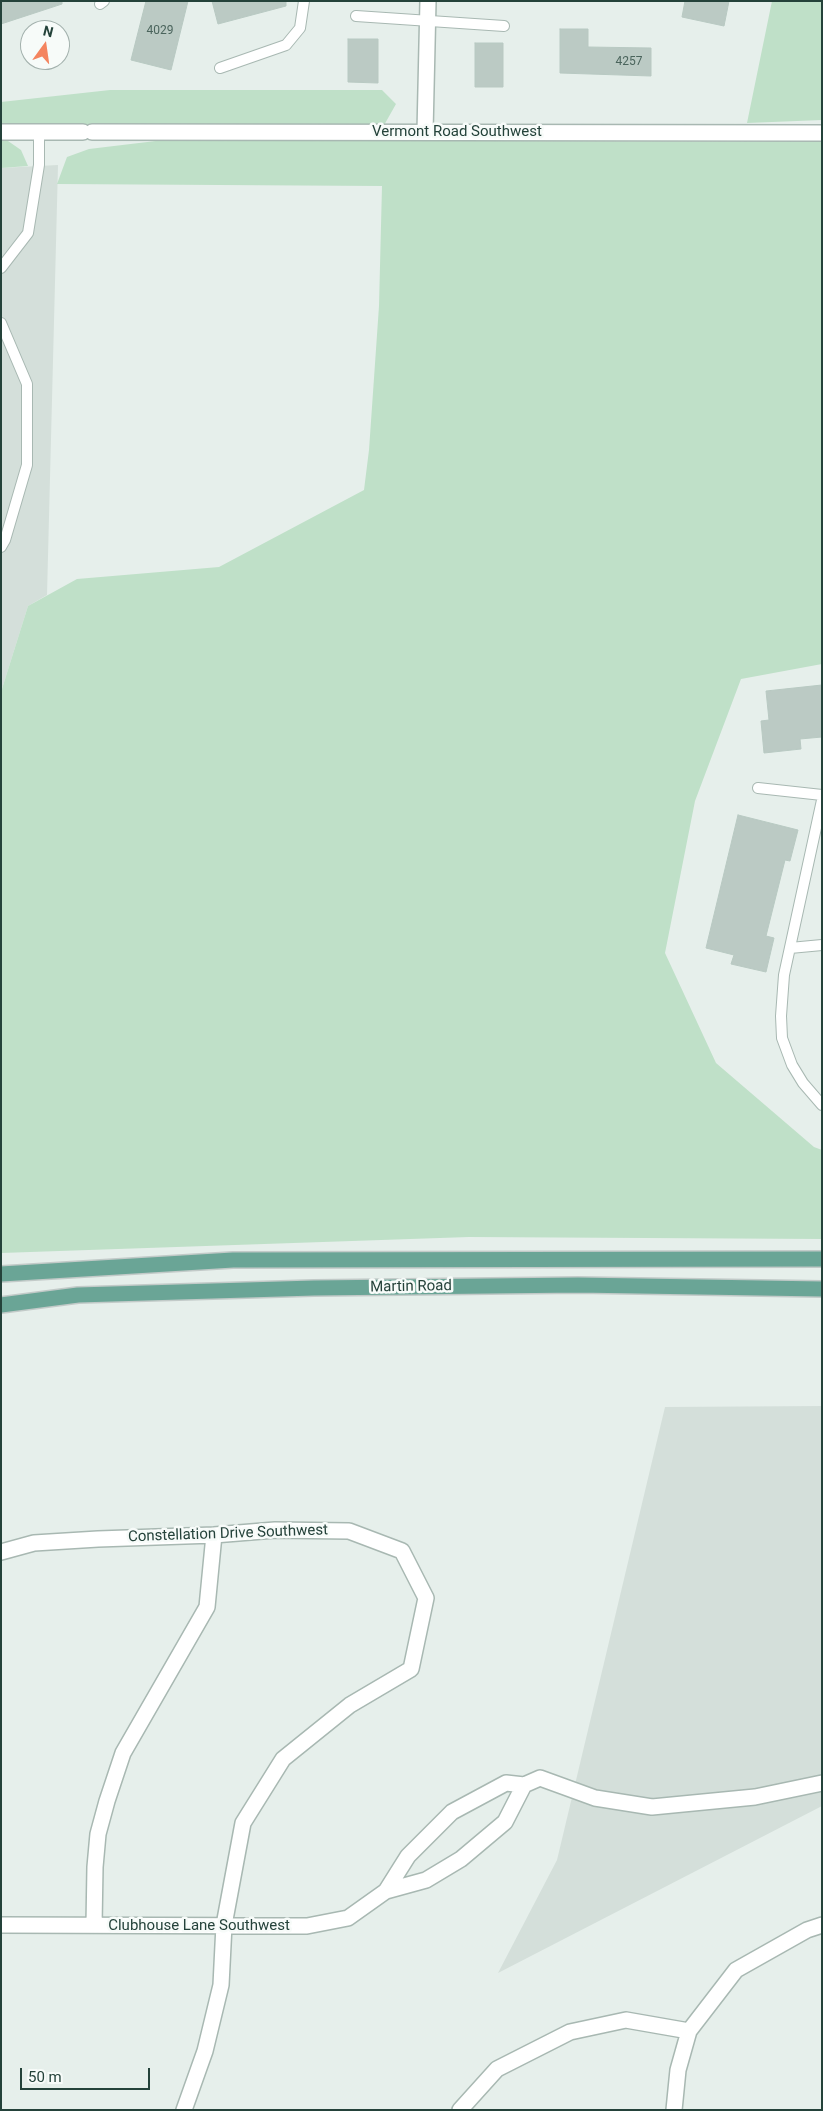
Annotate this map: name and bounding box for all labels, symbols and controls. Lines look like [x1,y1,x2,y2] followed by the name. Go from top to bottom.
[20,20,70,70] north arrow
[42,22,55,40] text: N
[147,24,173,38] house number: 4029
[616,55,642,69] house number: 4257
[372,123,542,141] street label: Vermont Road Southwest
[370,1277,452,1297] street label: Martin Road
[128,1522,328,1546] street label: Constellation Drive Southwest
[108,1917,290,1935] street label: Clubhouse Lane Southwest
[22,2058,152,2090] scale bar
[28,2068,62,2086] text: 50 m

